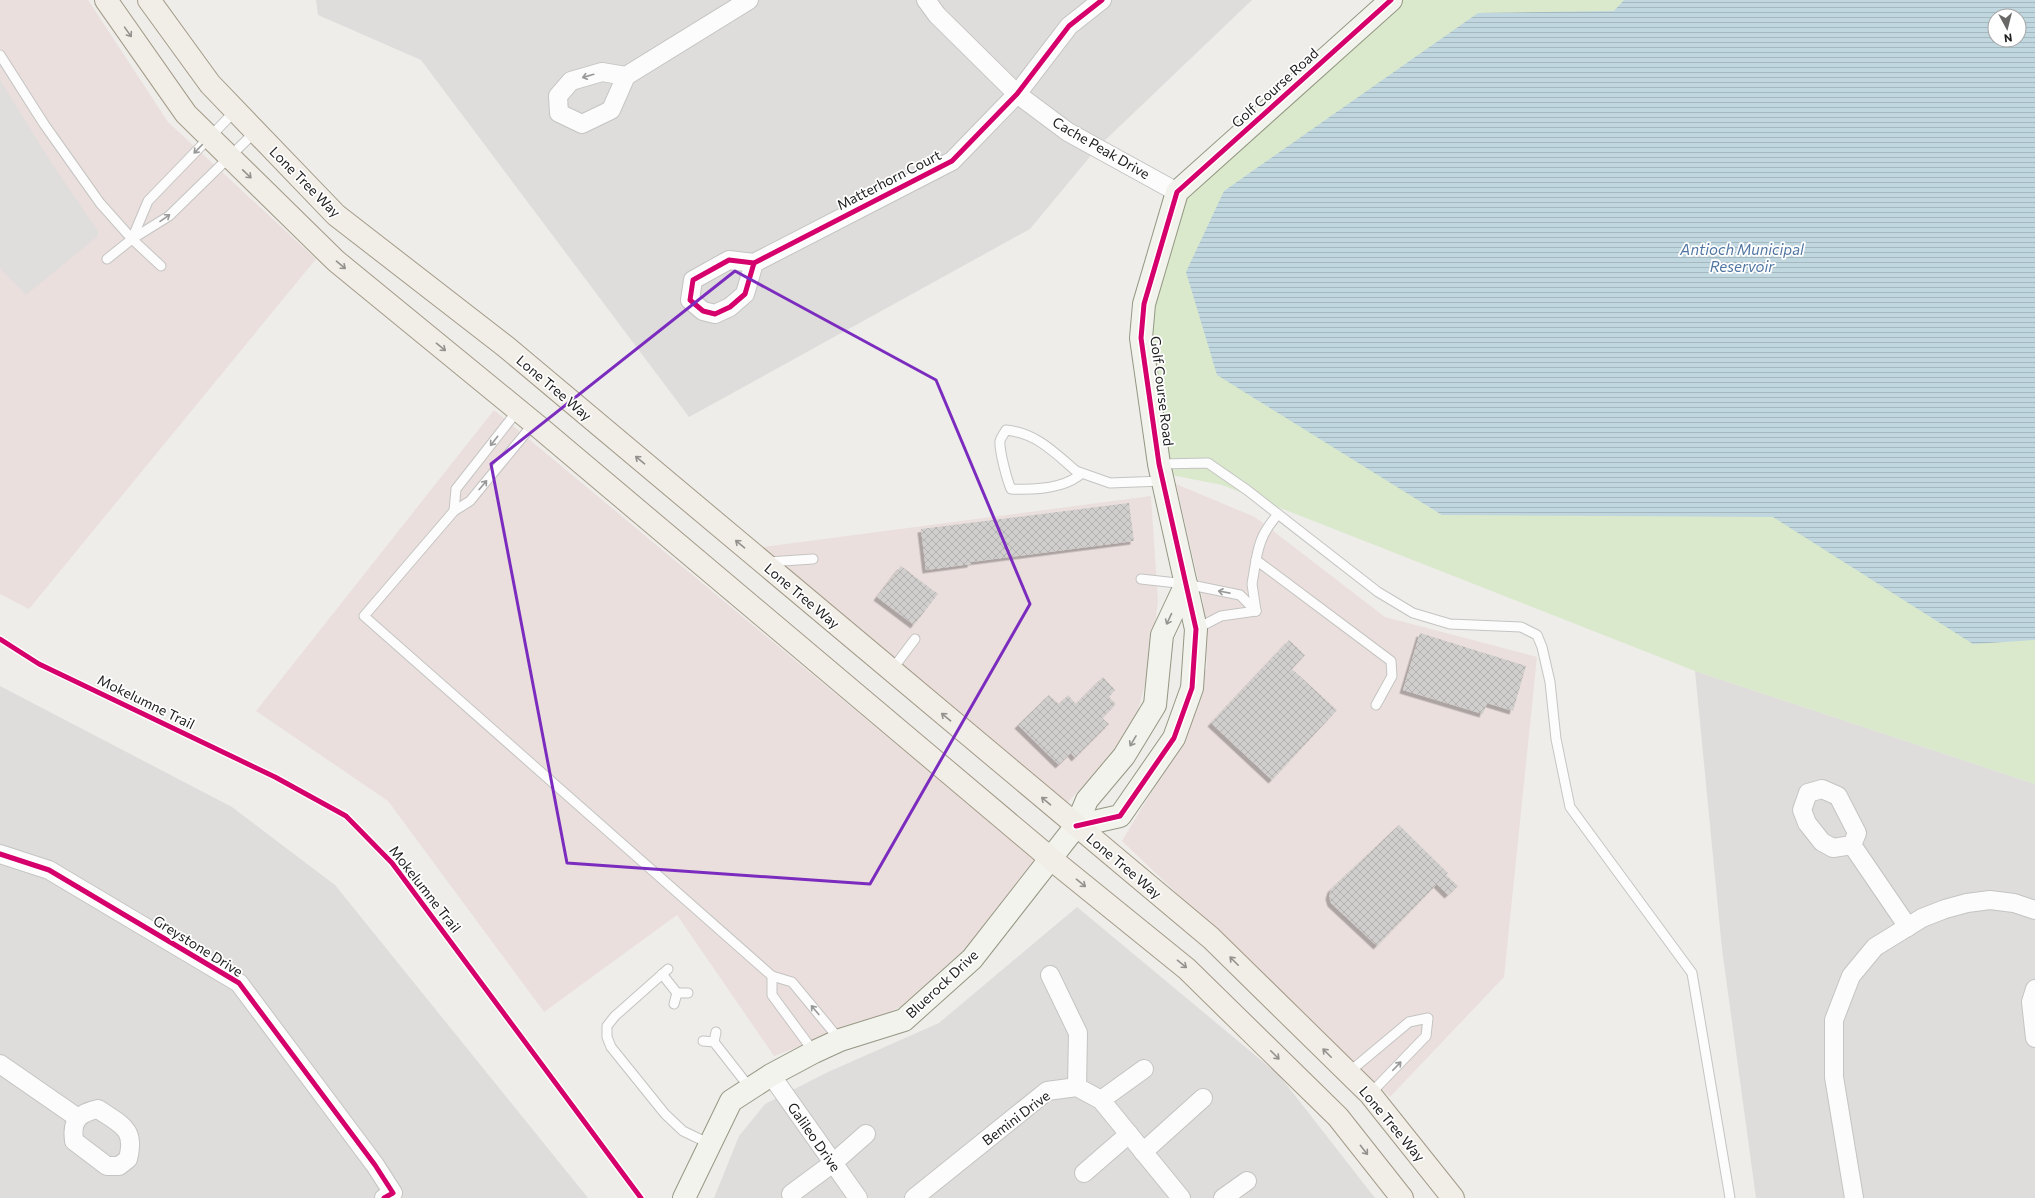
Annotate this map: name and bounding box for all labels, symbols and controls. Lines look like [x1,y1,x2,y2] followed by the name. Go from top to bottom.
[1987,8,2027,48] north arrow
[125,26,133,38] one-way arrow
[2003,31,2013,45] text: N
[1228,44,1321,131] street label: Golf Course Road
[582,73,595,80] one-way arrow
[1050,113,1153,182] street label: Cache Peak Drive
[266,143,344,221] street label: Lone Tree Way
[193,144,203,154] one-way arrow
[834,146,944,213] street label: Matterhorn Court
[242,169,252,179] one-way arrow
[159,214,170,222] one-way arrow
[1679,240,1805,275] water label: Antioch Municipal Reservoir
[335,260,346,269] one-way arrow
[1147,335,1178,447] street label: Golf Course Road
[436,342,447,351] one-way arrow
[513,351,595,424] street label: Lone Tree Way
[490,435,498,446] one-way arrow
[635,456,645,465] one-way arrow
[479,480,488,491] one-way arrow
[734,539,745,548] one-way arrow
[761,559,843,632] street label: Lone Tree Way
[1218,587,1231,595] one-way arrow
[1165,613,1172,625] one-way arrow
[95,671,197,732] street label: Mokelumne Trail
[941,713,952,722] one-way arrow
[1128,735,1136,747] one-way arrow
[1041,796,1051,805] one-way arrow
[1083,829,1165,902] street label: Lone Tree Way
[386,842,465,936] street label: Mokelumne Trail
[1075,878,1086,887] one-way arrow
[150,911,246,980] street label: Greystone Drive
[902,946,981,1021] street label: Bluerock Drive
[1229,956,1239,966] one-way arrow
[1176,960,1187,969] one-way arrow
[811,1005,820,1015] one-way arrow
[1322,1048,1332,1057] one-way arrow
[1270,1050,1280,1060] one-way arrow
[1392,1061,1402,1071] one-way arrow
[1356,1083,1429,1165] street label: Lone Tree Way
[978,1087,1053,1149] street label: Bemini Drive
[784,1099,844,1175] street label: Galileo Drive
[1360,1144,1368,1155] one-way arrow

